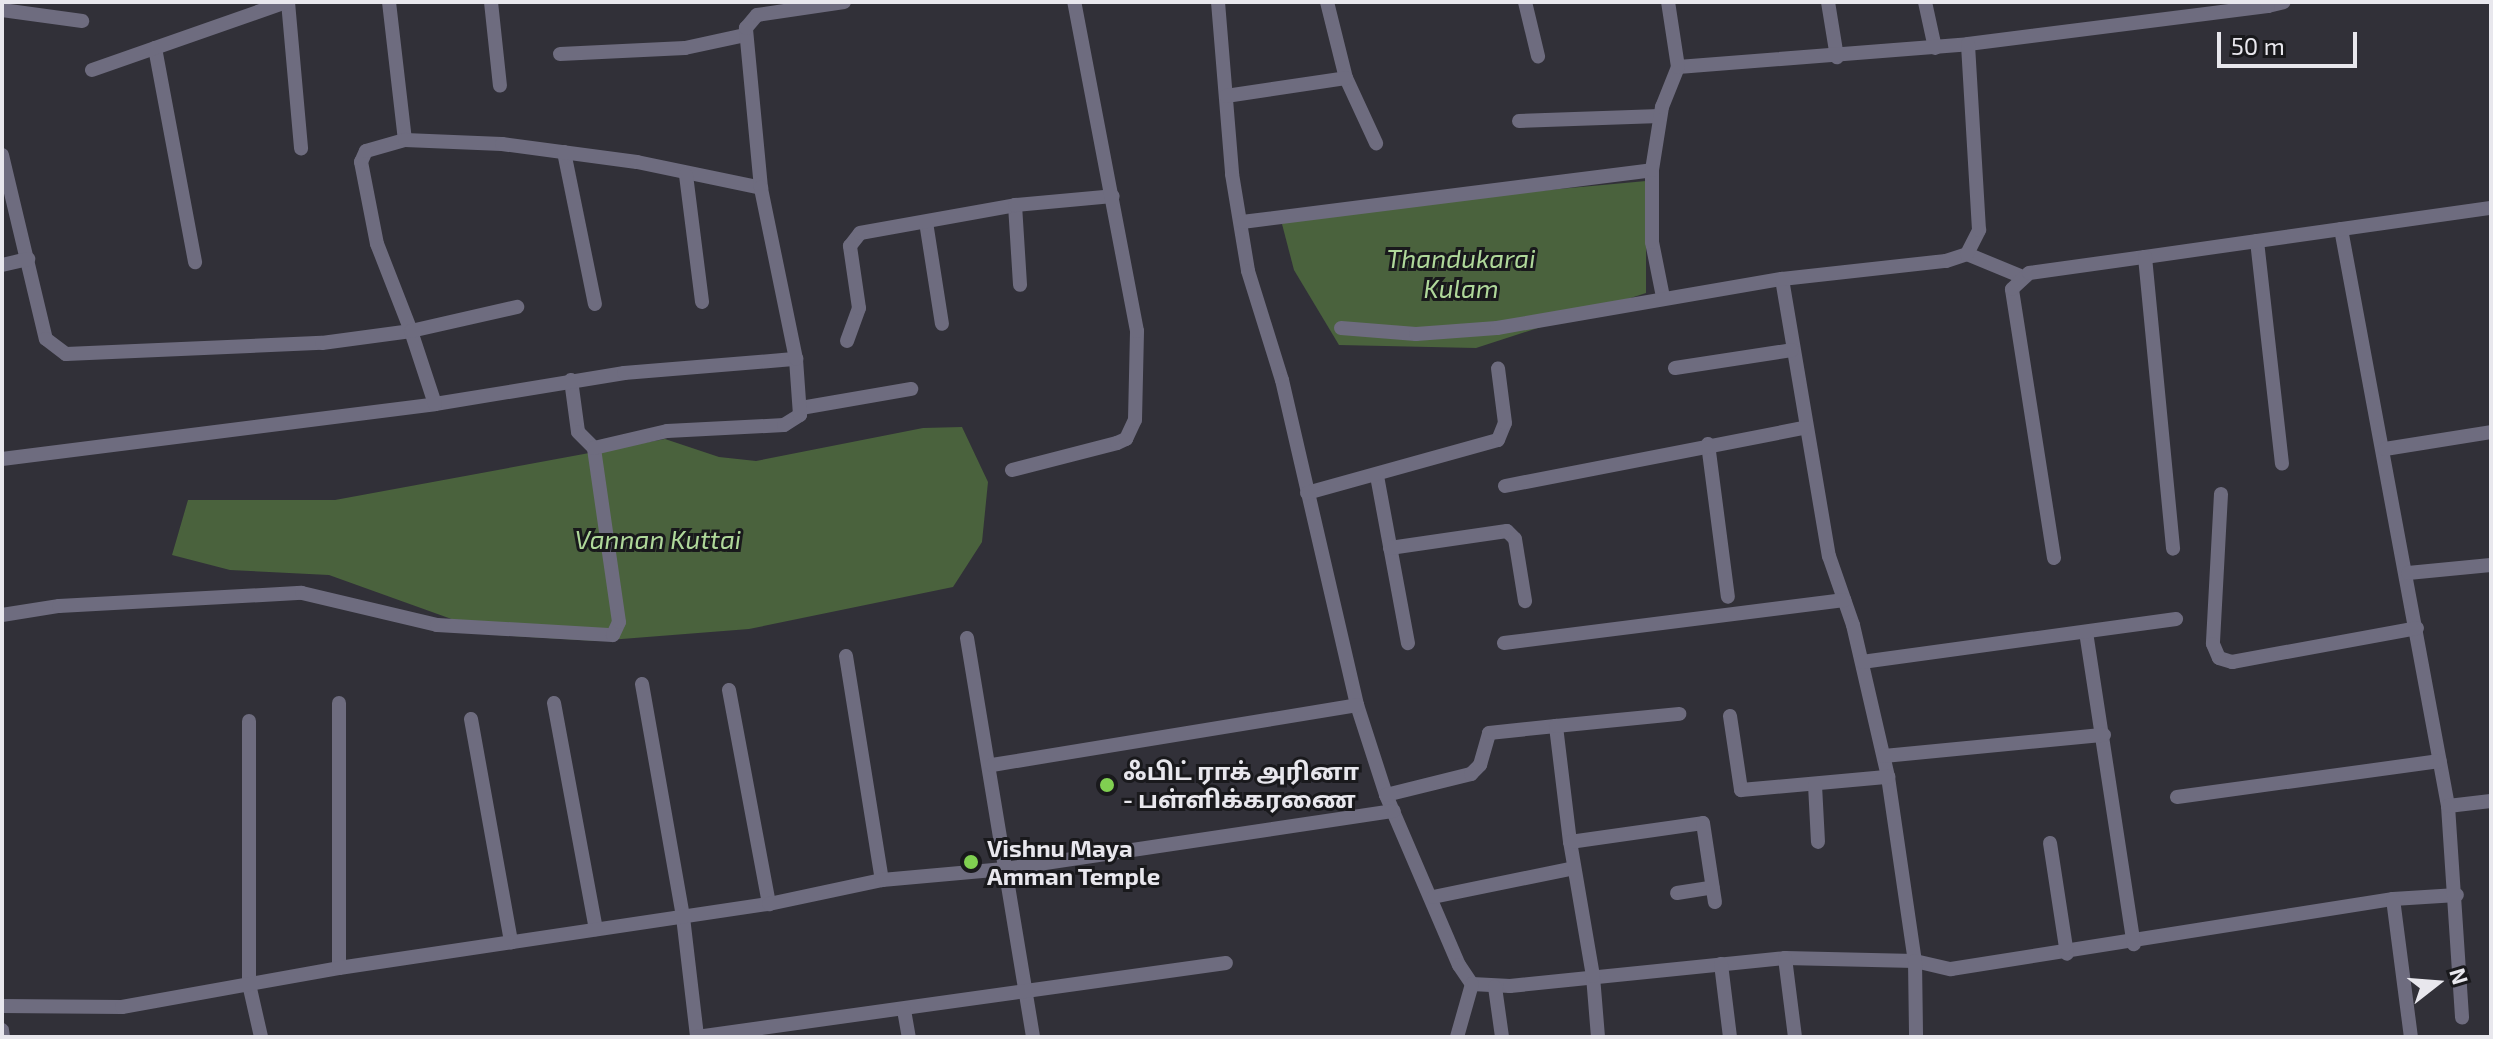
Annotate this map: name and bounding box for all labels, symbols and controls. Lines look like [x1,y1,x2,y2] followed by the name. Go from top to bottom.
[2221,16,2361,66] scale bar
[2231,31,2285,60] text: 50 m
[1386,242,1536,304] water label: Thandukarai Kulam
[575,523,741,555] water label: Vannan Kuttai
[1123,757,1359,813] place label: ஃபிட் ராக் அரினா - பள்ளிக்கரணை
[1098,776,1116,794] marker: ஃபிட் ராக் அரினா - பள்ளிக்கரணை
[987,834,1161,890] place label: Vishnu Maya Amman Temple
[962,853,980,871] marker: Vishnu Maya Amman Temple
[2397,943,2477,1023] north arrow
[2445,965,2475,987] text: N

